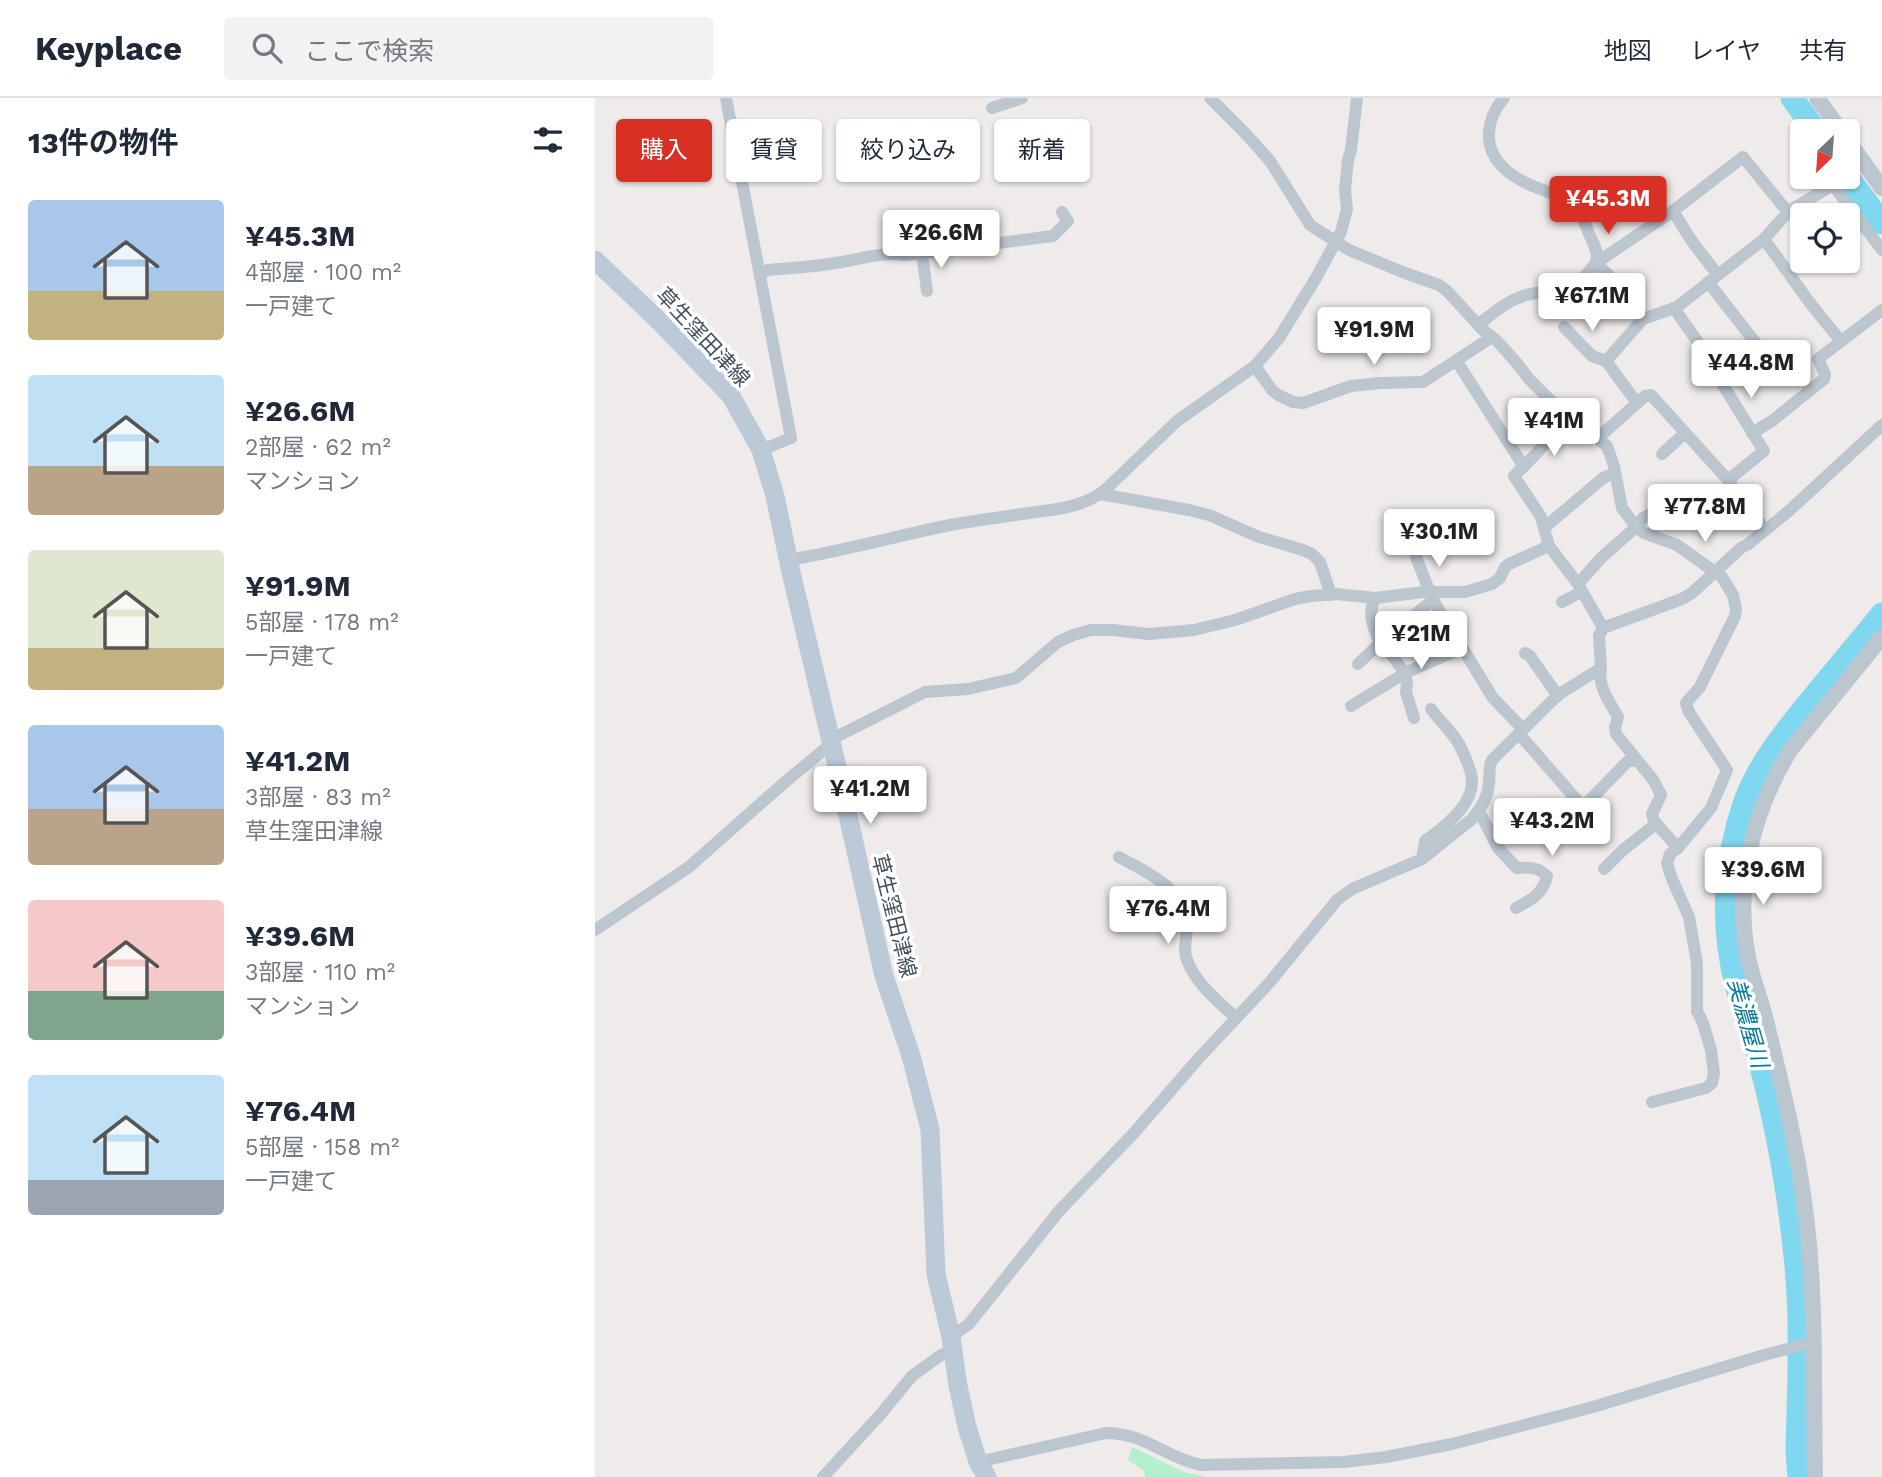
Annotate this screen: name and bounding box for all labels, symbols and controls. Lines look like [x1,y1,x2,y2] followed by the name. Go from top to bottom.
[224,17,714,80] search box
[35,29,182,68] text: Keyplace
[248,29,286,67] icon: search
[304,36,434,66] text: ここで検索
[1604,37,1652,65] text: 地図
[1690,37,1761,65] text: レイヤ
[1799,37,1847,65] text: 共有
[616,119,712,182] chip: 購入
[726,119,822,182] chip: 賃貸
[836,119,980,182] chip: 絞り込み
[994,119,1090,182] chip: 新着
[1790,119,1860,189] north arrow
[1790,119,1860,273] map controls
[529,121,567,159] icon: filters
[28,125,179,160] text: 13件の物件
[1551,176,1665,236] pin: ¥45.3M
[1566,185,1650,212] text: ¥45.3M
[1790,203,1860,273] button: locate
[884,211,998,270] pin: ¥26.6M
[245,218,356,253] text: ¥45.3M
[899,219,983,246] text: ¥26.6M
[84,228,168,312] icon: home
[245,259,401,286] text: 4部屋 · 100 m²
[1535,274,1649,333] pin: ¥67.1M
[651,282,755,391] street label: 草生窪田津線
[1554,282,1630,309] text: ¥67.1M
[245,293,337,320] text: 一戸建て
[1317,308,1431,367] pin: ¥91.9M
[1333,316,1415,343] text: ¥91.9M
[1694,341,1808,400] pin: ¥44.8M
[1708,349,1794,376] text: ¥44.8M
[245,393,356,428] text: ¥26.6M
[1513,398,1595,458] pin: ¥41M
[84,403,168,487] icon: home
[1524,407,1584,434] text: ¥41M
[245,434,391,461] text: 2部屋 · 62 m²
[245,468,360,495] text: マンション
[1648,484,1762,544] pin: ¥77.8M
[1664,493,1746,520] text: ¥77.8M
[1382,510,1496,569] pin: ¥30.1M
[1400,518,1478,545] text: ¥30.1M
[245,568,351,603] text: ¥91.9M
[84,578,168,662] icon: home
[245,609,399,636] text: 5部屋 · 178 m²
[1380,612,1462,671] pin: ¥21M
[1391,620,1451,647] text: ¥21M
[245,643,337,670] text: 一戸建て
[245,743,350,778] text: ¥41.2M
[84,753,168,837] icon: home
[813,766,927,826] pin: ¥41.2M
[830,775,910,802] text: ¥41.2M
[245,784,391,811] text: 3部屋 · 83 m²
[1495,798,1609,858] pin: ¥43.2M
[1509,807,1595,834] text: ¥43.2M
[245,818,383,845] text: 草生窪田津線
[1706,848,1820,907] pin: ¥39.6M
[867,852,922,980] street label: 草生窪田津線
[1721,856,1805,883] text: ¥39.6M
[1111,886,1225,946] pin: ¥76.4M
[1125,895,1211,922] text: ¥76.4M
[245,918,355,953] text: ¥39.6M
[84,928,168,1012] icon: home
[245,959,395,986] text: 3部屋 · 110 m²
[1722,975,1774,1074] water label: 美濃屋川
[245,993,360,1020] text: マンション
[245,1093,356,1128] text: ¥76.4M
[84,1103,168,1187] icon: home
[245,1134,400,1161] text: 5部屋 · 158 m²
[245,1168,337,1195] text: 一戸建て

